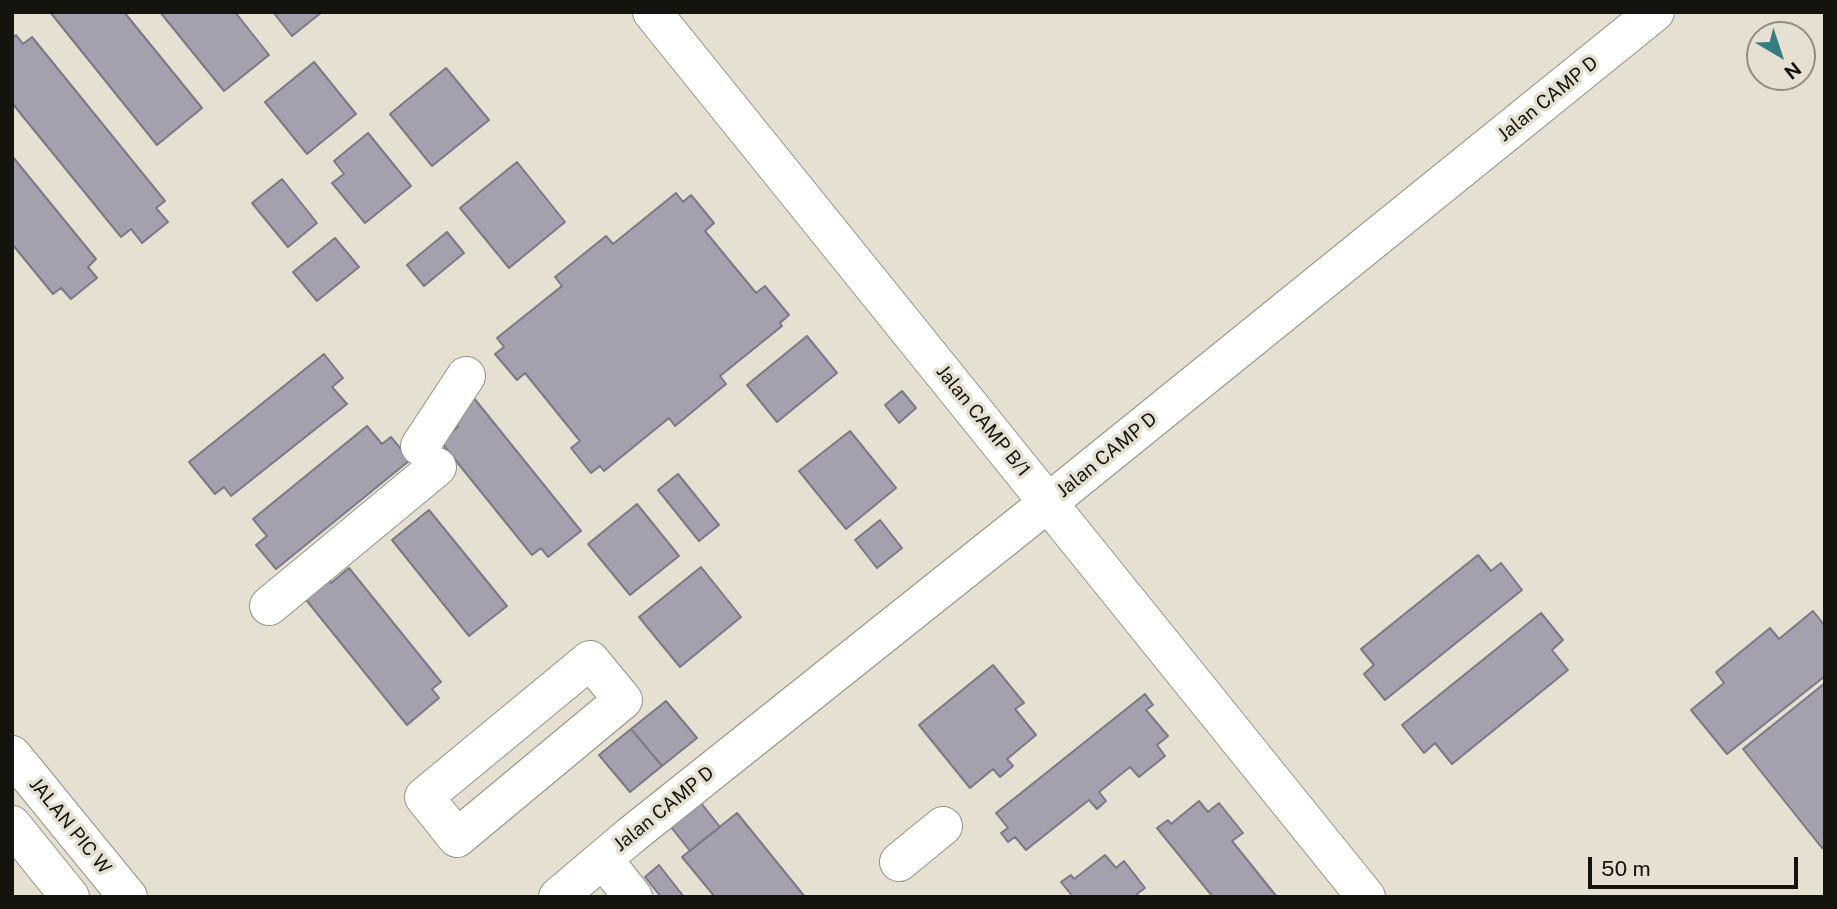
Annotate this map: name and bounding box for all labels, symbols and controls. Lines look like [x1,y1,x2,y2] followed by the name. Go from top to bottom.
[1746,21,1816,91] north arrow
[1493,52,1603,146] street label: Jalan CAMP D
[1780,58,1806,84] text: N
[931,361,1035,481] street label: Jalan CAMP B/1
[1052,408,1162,502] street label: Jalan CAMP D
[609,762,719,856] street label: Jalan CAMP D
[24,773,116,879] street label: JALAN PIC W
[1592,842,1802,886] scale bar
[1601,856,1651,881] text: 50 m

